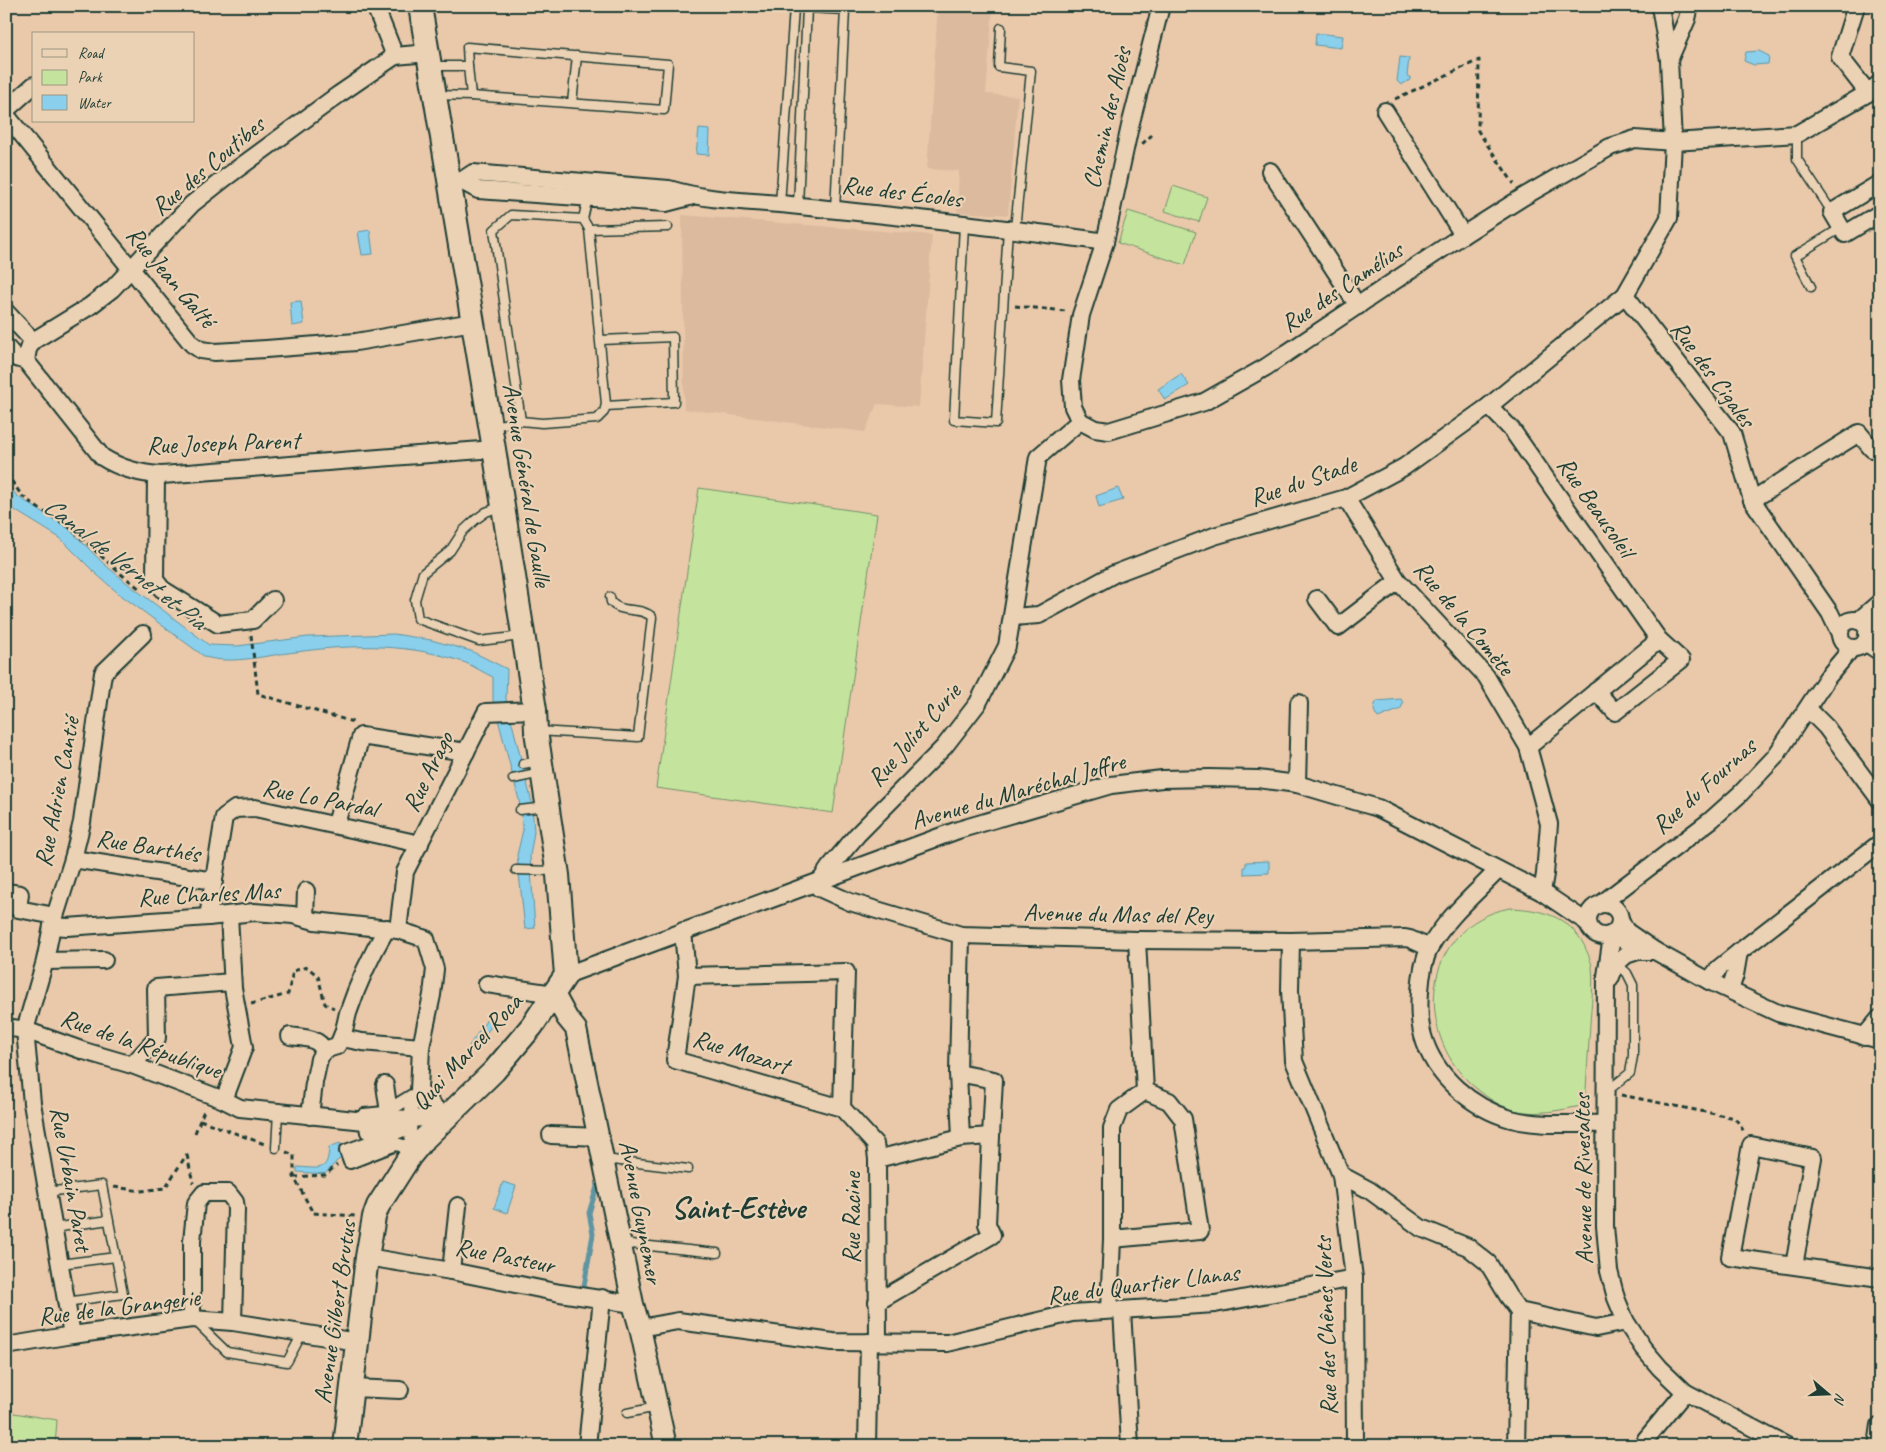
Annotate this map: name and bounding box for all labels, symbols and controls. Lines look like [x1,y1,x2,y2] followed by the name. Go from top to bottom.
[32,32,195,122] legend
[1075,42,1139,192] street label: Chemin des Aloès
[78,44,105,63] text: Road
[78,68,103,87] text: Park
[78,94,112,113] text: Water
[144,107,273,223] street label: Rue des Coutibes
[840,169,966,216] street label: Rue des Écoles
[119,220,225,337] street label: Rue Jean Galté
[1275,233,1411,340] street label: Rue des Camélias
[1663,314,1764,436] street label: Rue des Cigales
[495,381,559,591] street label: Avenue Général de Gaulle
[146,424,304,462] street label: Rue Joseph Parent
[1246,447,1362,514] street label: Rue du Stade
[1550,450,1645,568] street label: Rue Beausoleil
[37,489,215,638] water label: Canal de Vernet et Pia
[1407,554,1523,684] street label: Rue de la Comète
[860,675,969,794] street label: Rue Joliot Curie
[27,711,88,870] street label: Rue Adrien Cantié
[395,726,462,817] street label: Rue Arago
[1645,729,1765,841] street label: Rue du Fournas
[907,745,1131,837] street label: Avenue du Maréchal Joffre
[260,771,385,826] street label: Rue Lo Pardal
[94,822,205,870] street label: Rue Barthés
[137,874,283,914] street label: Rue Charles Mas
[1023,896,1215,932] street label: Avenue du Mas del Rey
[404,985,531,1118] street label: Quai Marcel Roca
[56,1002,227,1087] street label: Rue de la République
[689,1022,797,1083] street label: Rue Mozart
[1565,1091,1600,1265] street label: Avenue de Rivesaltes
[43,1104,100,1256] street label: Rue Urbain Paret
[611,1138,671,1288] street label: Avenue Guynemer
[836,1170,868,1264] street label: Rue Racine
[671,1189,808,1227] district label: Saint-Estève
[306,1216,364,1406] street label: Avenue Gilbert Brutus
[453,1231,559,1282] street label: Rue Pasteur
[1307,1233,1345,1416] street label: Rue des Chênes Verts
[1045,1256,1243,1312] street label: Rue du Quartier Llanas
[36,1281,203,1333] street label: Rue de la Grangerie
[1804,1370,1854,1420] north arrow
[1830,1391,1849,1407] text: N

